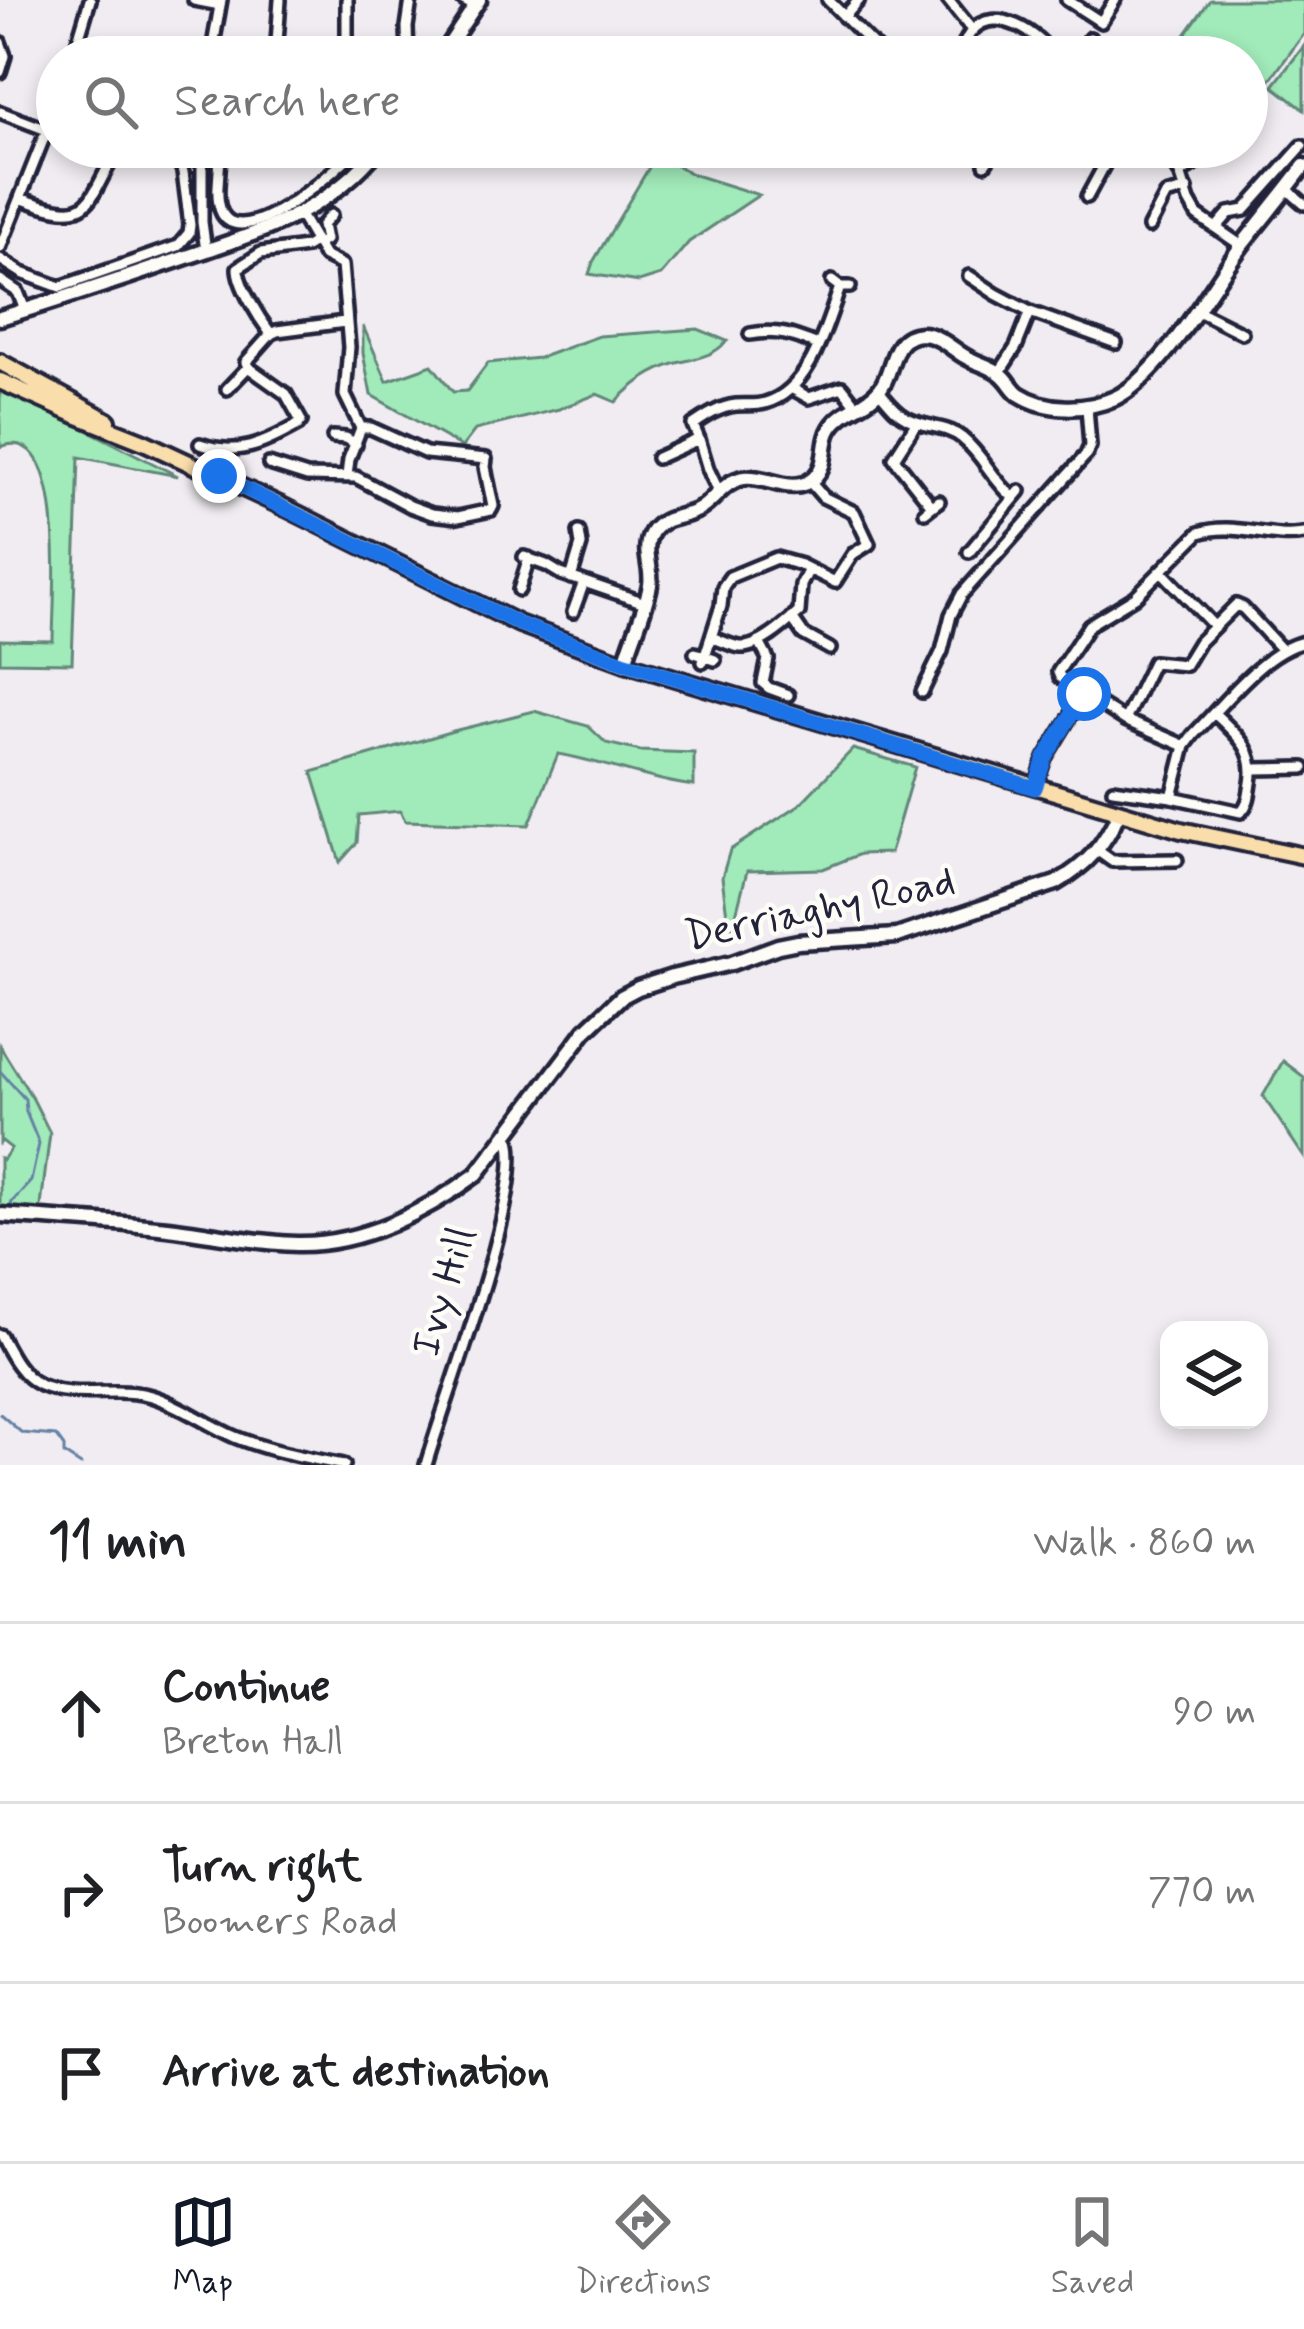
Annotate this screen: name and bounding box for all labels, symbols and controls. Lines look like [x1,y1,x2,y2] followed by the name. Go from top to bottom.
[36,36,1268,168] search box
[78,69,144,135] icon: search
[174,73,401,132] text: Search here
[192,449,246,503] route end
[1057,667,1111,721] route start
[680,855,960,965] street label: Derriaghy Road
[399,1221,491,1363] street label: Ivy Hill
[1160,1321,1268,1429] map controls
[1160,1321,1268,1429] button: layers
[48,1510,187,1576] text: 11 min
[1033,1518,1256,1569] text: Walk · 860 m
[162,1658,330,1717] text: Continue
[48,1680,114,1746] icon: ahead
[1173,1687,1256,1738] text: 90 m
[162,1717,343,1768] text: Breton Hall
[162,1838,362,1897] text: Turn right
[48,1860,114,1926] icon: right
[1148,1867,1256,1918] text: 770 m
[162,1897,398,1948] text: Boomers Road
[48,2040,114,2106] icon: arrive
[162,2043,550,2102] text: Arrive at destination
[170,2189,236,2305] tab: Map
[575,2189,711,2305] tab: Directions
[1051,2189,1134,2305] tab: Saved

